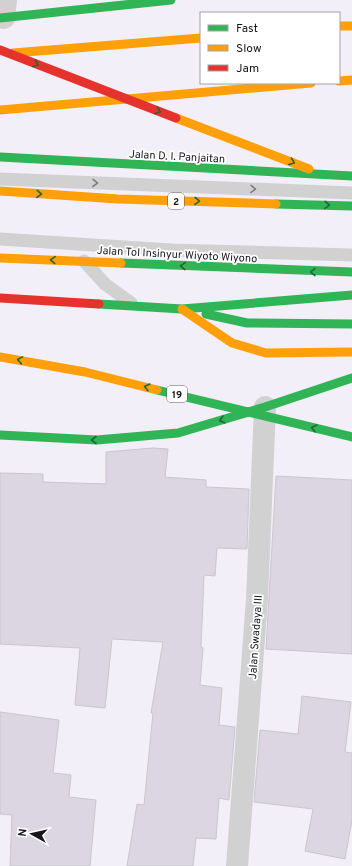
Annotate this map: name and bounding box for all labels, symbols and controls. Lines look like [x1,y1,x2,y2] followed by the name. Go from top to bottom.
[200,12,340,84] legend
[236,21,258,37] text: Fast
[236,41,262,57] text: Slow
[33,60,40,68] one-way arrow
[236,61,259,77] text: Jam
[154,106,161,114] one-way arrow
[128,147,225,167] street label: Jalan D. I. Panjaitan
[289,158,296,166] one-way arrow
[92,178,98,187] one-way arrow
[250,185,256,193] one-way arrow
[36,189,42,198] one-way arrow
[168,193,184,209] road number: 2
[194,197,200,206] one-way arrow
[324,201,330,209] one-way arrow
[96,244,258,266] street label: Jalan Tol Insinyur Wiyoto Wiyono
[50,256,56,265] one-way arrow
[180,262,186,271] one-way arrow
[310,268,316,276] one-way arrow
[17,357,23,365] one-way arrow
[144,383,151,392] one-way arrow
[167,386,187,402] road number: 19
[218,415,225,424] one-way arrow
[311,424,317,432] one-way arrow
[91,436,97,444] one-way arrow
[246,594,266,680] street label: Jalan Swadaya III
[12,814,52,854] north arrow
[16,828,31,838] text: N

